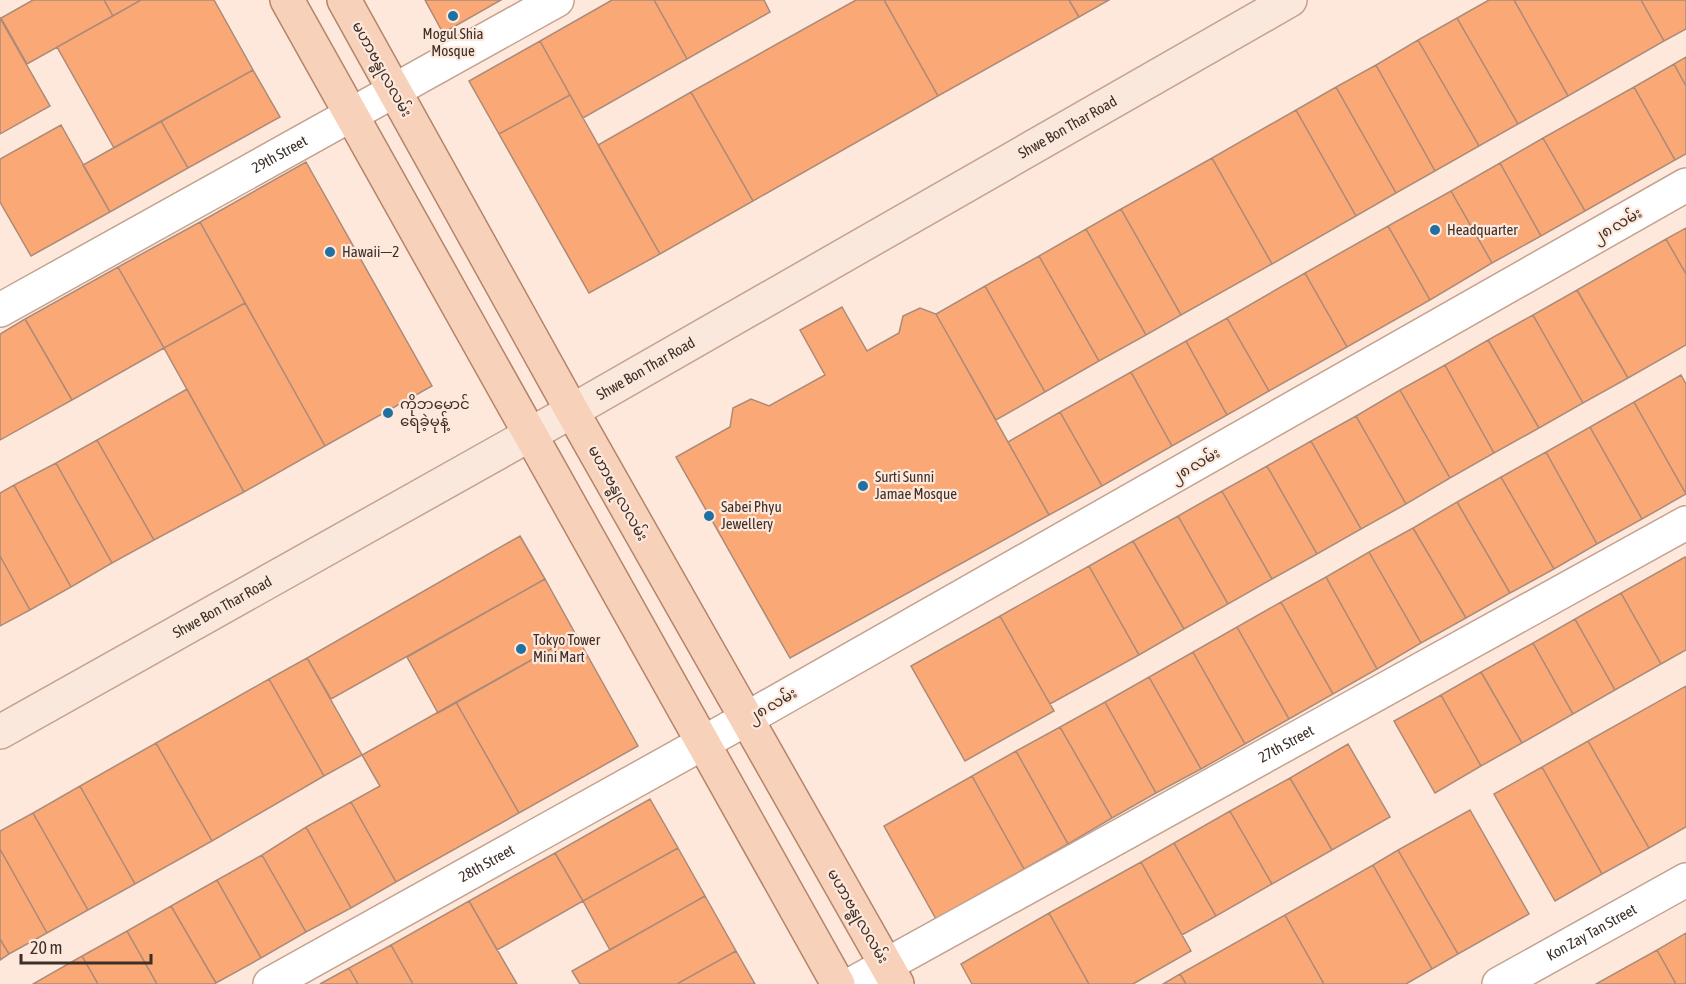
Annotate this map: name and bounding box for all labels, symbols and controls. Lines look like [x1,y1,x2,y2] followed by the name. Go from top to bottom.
[446,9,460,23] marker: Mogul Shia Mosque
[345,18,417,122] street label: မဟာဗန္ဓုလလမ်း
[423,25,483,59] place label: Mogul Shia Mosque
[1015,92,1120,162] street label: Shwe Bon Thar Road
[249,132,310,176] street label: 29th Street
[1589,203,1646,249] street label: ၂၈ လမ်း
[1447,221,1518,238] place label: Headquarter
[1428,223,1442,237] marker: Headquarter
[342,243,399,260] place label: Hawaii—2
[323,245,337,259] marker: Hawaii—2
[593,333,698,403] street label: Shwe Bon Thar Road
[400,394,470,433] place label: ကိုဘမောင် ရေခဲ့မုန့်
[381,406,395,420] marker: ကိုဘမောင် ရေခဲ့မုန့်
[581,442,653,546] street label: မဟာဗန္ဓုလလမ်း
[1167,443,1224,489] street label: ၂၈ လမ်း
[875,468,957,502] place label: Surti Sunni Jamae Mosque
[856,479,870,493] marker: Surti Sunni Jamae Mosque
[721,498,782,532] place label: Sabei Phyu Jewellery
[702,509,716,523] marker: Sabei Phyu Jewellery
[170,572,275,641] street label: Shwe Bon Thar Road
[533,631,601,665] place label: Tokyo Tower Mini Mart
[514,642,528,656] marker: Tokyo Tower Mini Mart
[744,683,801,729] street label: ၂၈ လမ်း
[1255,721,1317,766] street label: 27th Street
[456,841,517,885] street label: 28th Street
[821,865,893,968] street label: မဟာဗန္ဓုလလမ်း
[1543,900,1639,964] street label: Kon Zay Tan Street
[21,927,152,965] scale bar
[30,937,62,958] text: 20 m

